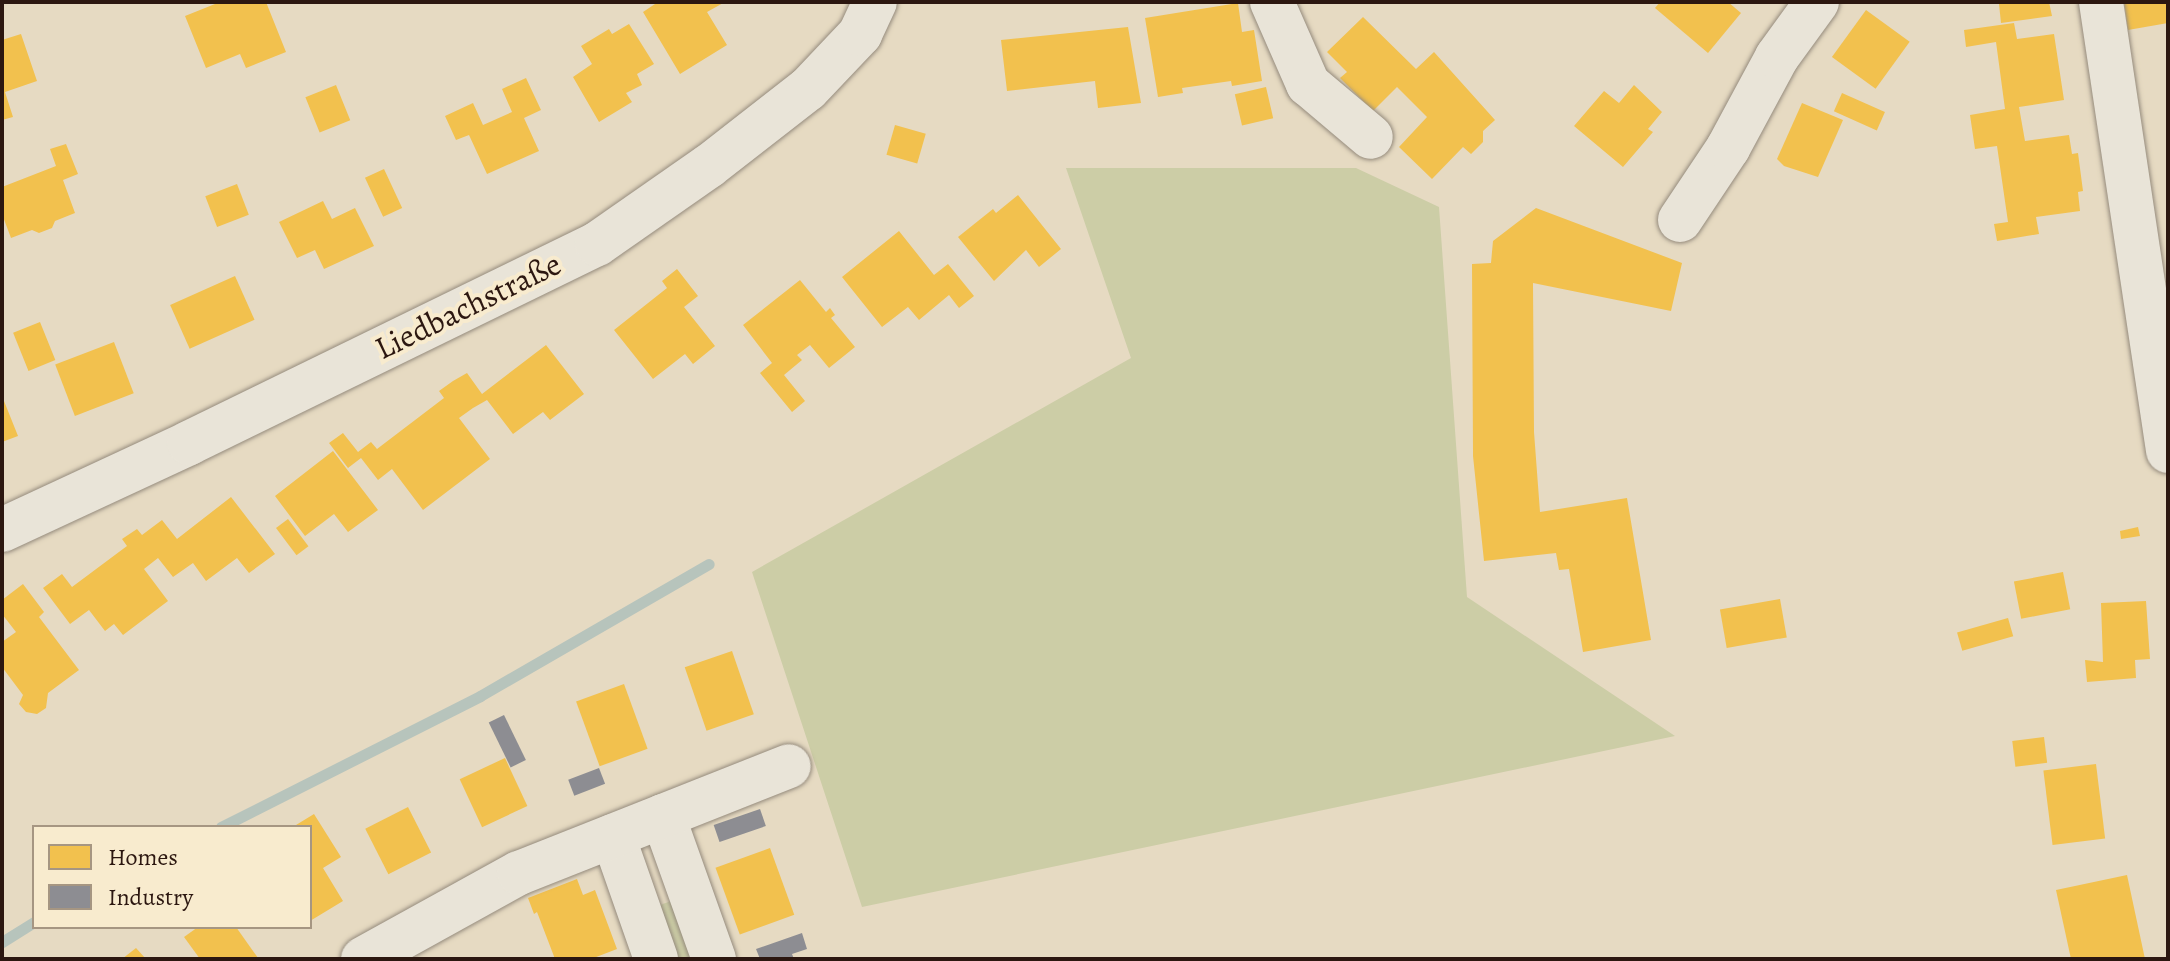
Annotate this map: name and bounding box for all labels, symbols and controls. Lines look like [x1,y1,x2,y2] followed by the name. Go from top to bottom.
[369,244,567,368] street label: Liedbachstraße
[32,825,312,929] legend
[108,841,178,873] text: Homes
[108,881,193,913] text: Industry

